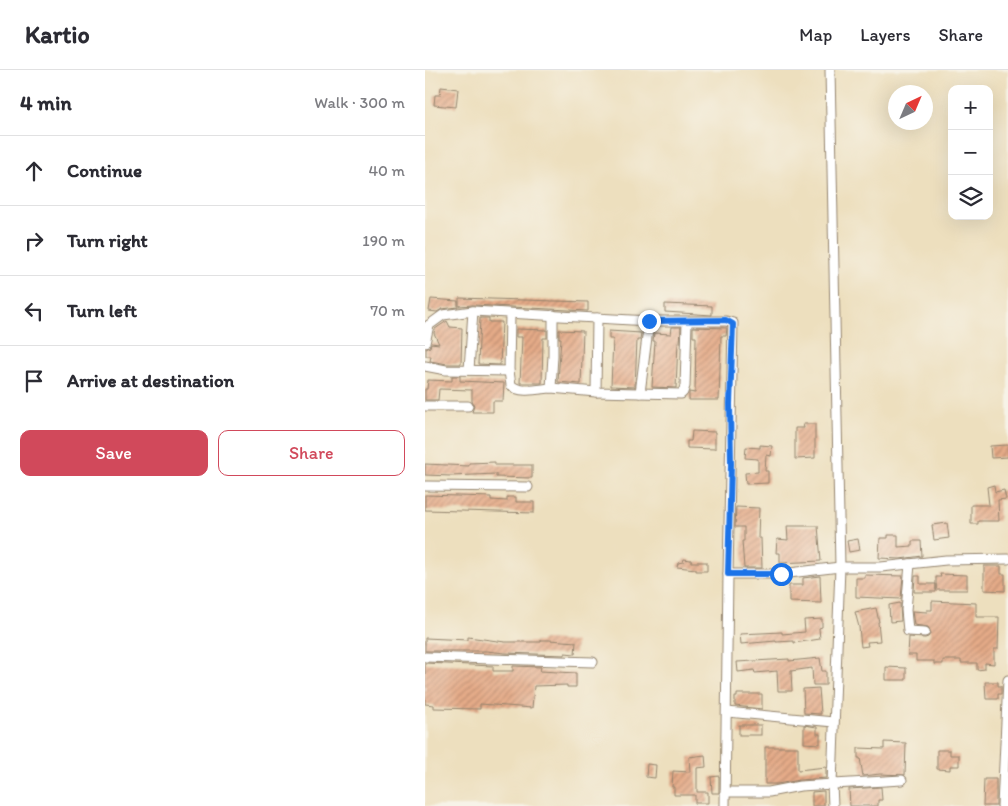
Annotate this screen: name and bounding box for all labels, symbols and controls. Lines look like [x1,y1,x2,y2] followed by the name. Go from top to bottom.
[25,20,90,49] text: Kartio
[799,24,832,46] text: Map
[860,24,910,46] text: Layers
[938,24,983,46] text: Share
[888,85,933,130] north arrow
[948,85,993,220] map controls
[948,85,993,130] button: +
[20,90,72,115] text: 4 min
[314,93,405,112] text: Walk · 300 m
[948,130,993,175] button: −
[20,157,48,185] icon: ahead
[67,159,142,182] text: Continue
[368,161,405,180] text: 40 m
[948,175,993,220] button: layers
[20,227,48,255] icon: right
[67,229,148,252] text: Turn right
[362,231,405,250] text: 190 m
[20,297,48,325] icon: left
[67,299,137,322] text: Turn left
[370,301,405,320] text: 70 m
[638,310,661,333] route end
[20,367,48,395] icon: arrive
[67,369,234,392] text: Arrive at destination
[20,430,208,476] button: Save
[218,430,405,476] button: Share
[770,563,793,586] route start

